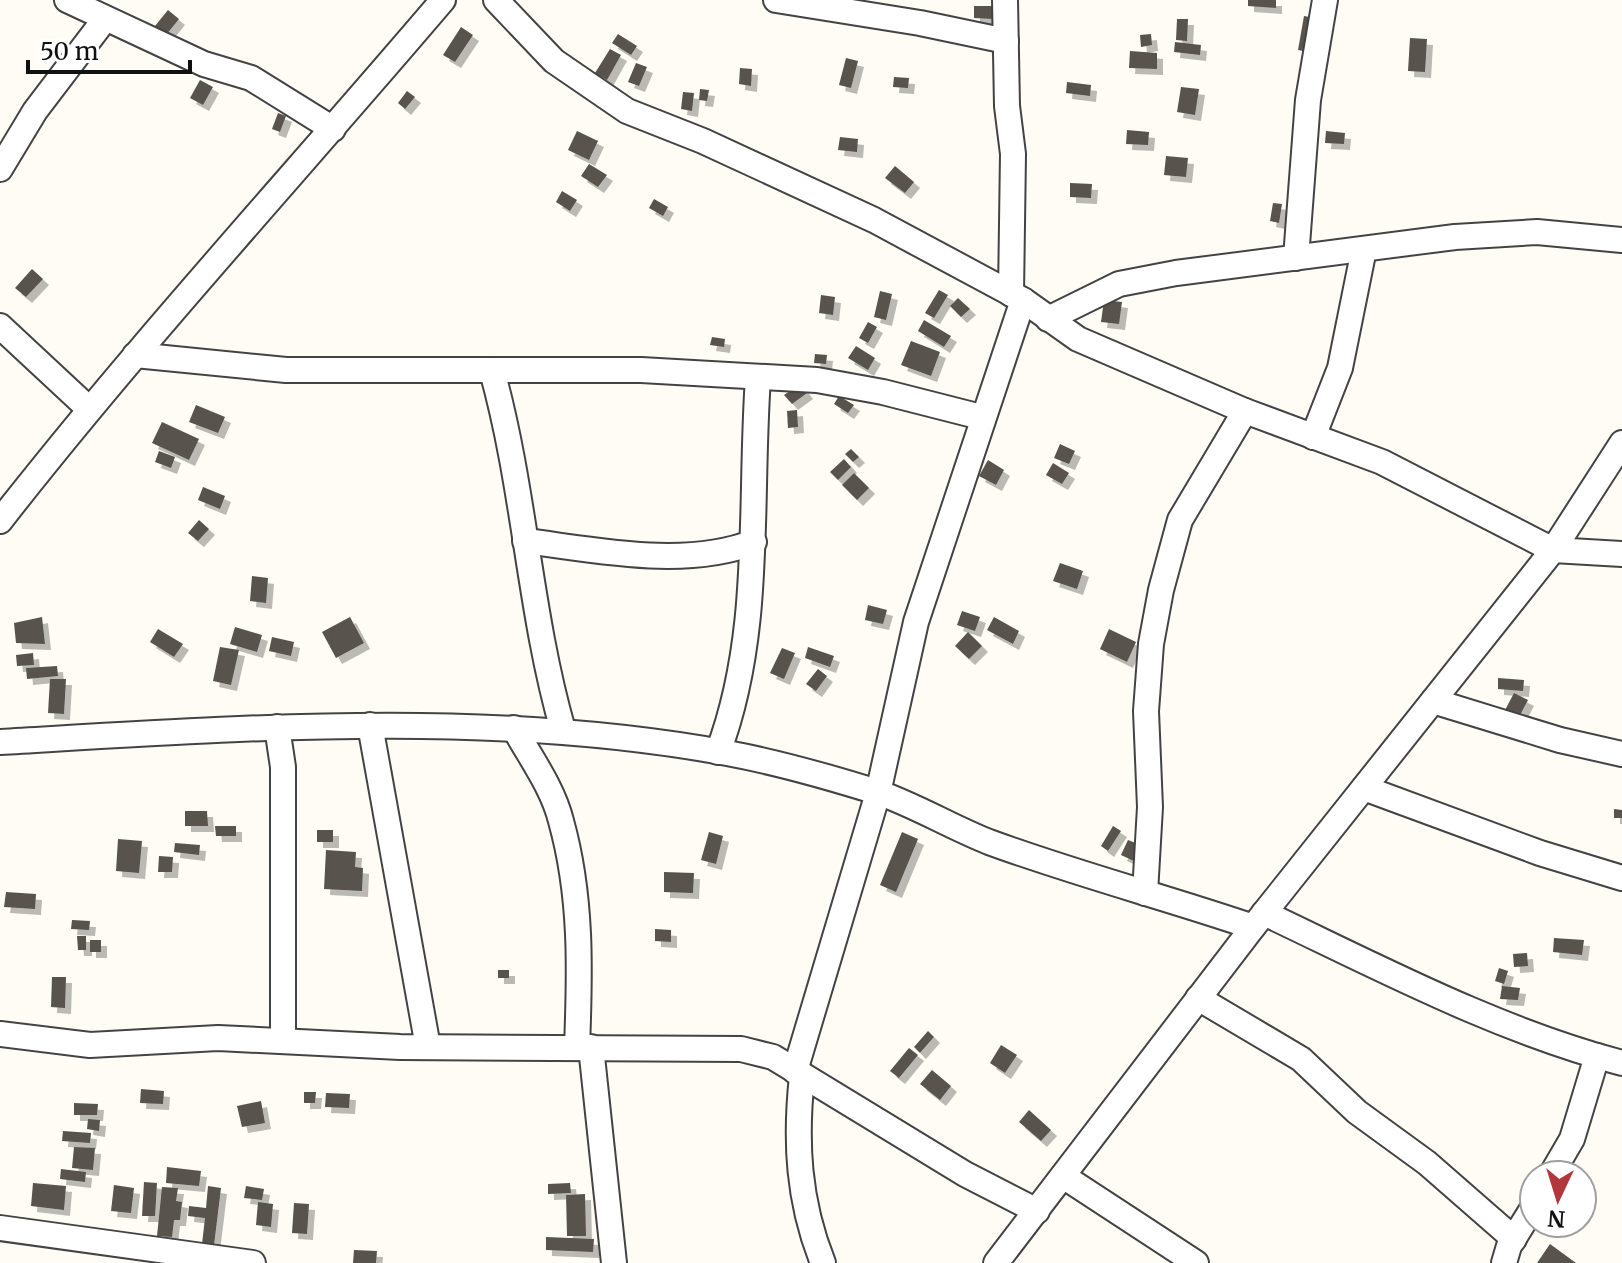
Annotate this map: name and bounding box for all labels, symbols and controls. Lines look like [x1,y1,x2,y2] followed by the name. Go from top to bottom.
[28,24,190,74] scale bar
[40,36,99,67] text: 50 m
[1518,1159,1598,1239] north arrow
[1546,1204,1566,1234] text: N

